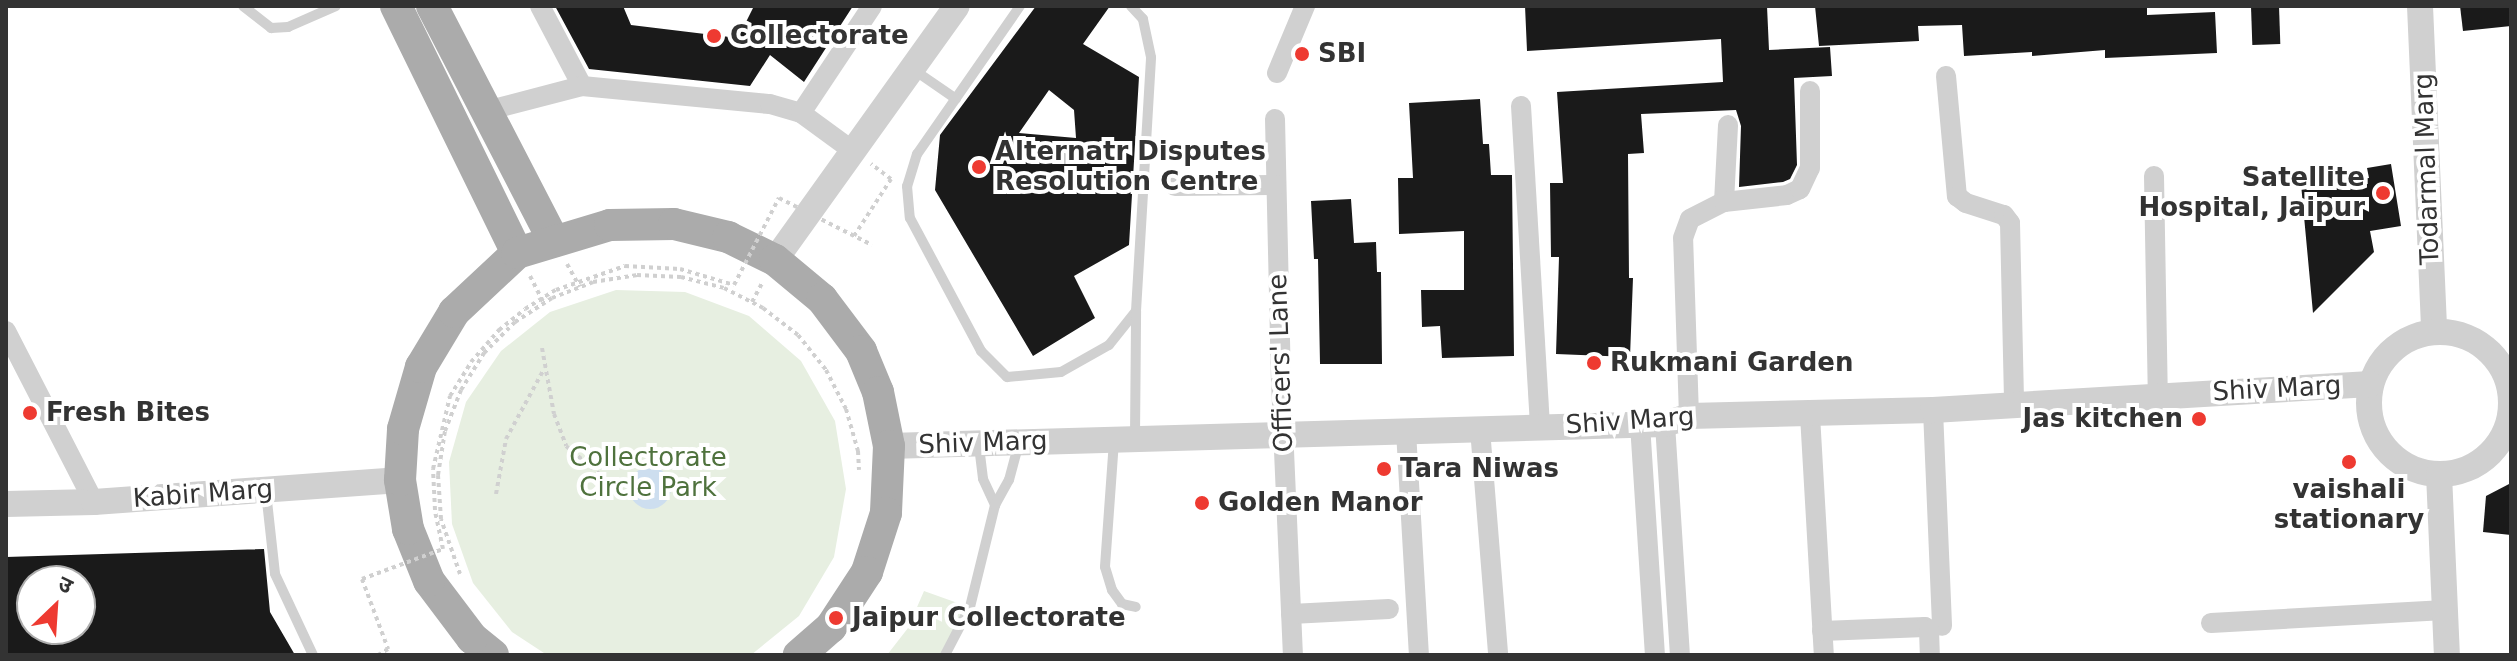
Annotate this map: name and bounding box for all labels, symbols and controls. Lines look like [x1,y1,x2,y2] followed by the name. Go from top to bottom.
[730,20,909,52] place label: Collectorate
[705,27,723,45] marker: Collectorate
[1318,38,1366,70] place label: SBI
[1293,45,1311,63] marker: SBI
[2408,73,2446,265] street label: Todarmal Marg
[995,136,1266,198] place label: Alternatr Disputes Resolution Centre
[970,158,988,176] marker: Alternatr Disputes Resolution Centre
[2138,162,2365,224] place label: Satellite Hospital, Jaipur
[2372,182,2394,204] marker: Satellite Hospital, Jaipur
[1262,273,1300,453] street label: Officers' Lane
[1610,347,1853,379] place label: Rukmani Garden
[1585,354,1603,372] marker: Rukmani Garden
[2212,370,2342,408] street label: Shiv Marg
[46,397,210,429] place label: Fresh Bites
[1565,401,1695,441] street label: Shiv Marg
[2023,403,2183,435] place label: Jas kitchen
[21,404,39,422] marker: Fresh Bites
[2190,410,2208,428] marker: Jas kitchen
[918,425,1048,461] street label: Shiv Marg
[569,442,727,504] park label: Collectorate Circle Park
[1400,453,1559,485] place label: Tara Niwas
[2340,453,2358,471] marker: vaishali stationary
[1375,460,1393,478] marker: Tara Niwas
[132,474,274,514] street label: Kabir Marg
[2274,474,2424,536] place label: vaishali stationary
[1218,487,1423,519] place label: Golden Manor
[1193,494,1211,512] marker: Golden Manor
[16,565,96,645] north arrow
[54,571,77,599] text: उ
[852,602,1126,634] place label: Jaipur Collectorate
[827,609,845,627] marker: Jaipur Collectorate

